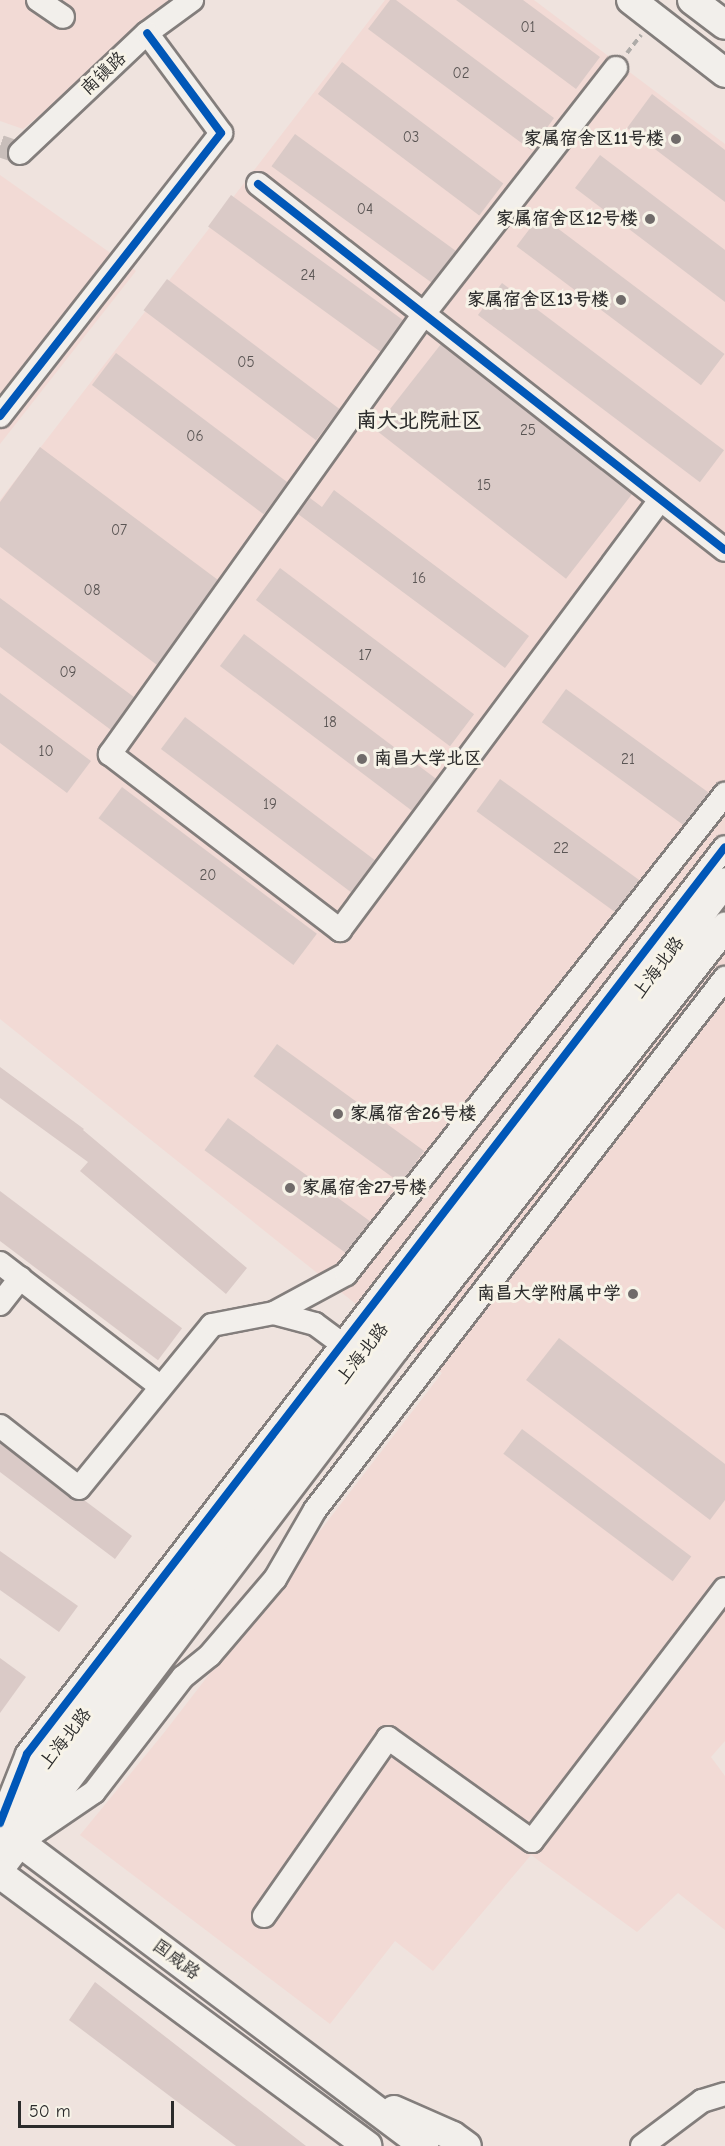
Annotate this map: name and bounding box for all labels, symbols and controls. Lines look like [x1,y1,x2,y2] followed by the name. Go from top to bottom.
[520,19,536,37] house number: 01
[77,48,131,100] street label: 南镇路
[453,65,469,83] house number: 02
[524,128,664,150] place label: 家属宿舍区11号楼
[403,129,419,147] house number: 03
[669,132,683,146] marker: 家属宿舍区11号楼
[357,201,373,219] house number: 04
[496,208,638,230] place label: 家属宿舍区12号楼
[643,212,657,226] marker: 家属宿舍区12号楼
[300,267,316,285] house number: 24
[467,289,609,311] place label: 家属宿舍区13号楼
[614,293,628,307] marker: 家属宿舍区13号楼
[237,354,255,372] house number: 05
[356,407,482,433] district label: 南大北院社区
[520,422,536,440] house number: 25
[186,428,204,446] house number: 06
[477,477,491,495] house number: 15
[111,522,127,540] house number: 07
[412,570,426,588] house number: 16
[84,582,100,600] house number: 08
[358,647,372,665] house number: 17
[59,664,77,682] house number: 09
[323,714,337,732] house number: 18
[38,743,54,761] house number: 10
[374,748,482,770] place label: 南昌大学北区
[621,751,635,769] house number: 21
[355,752,369,766] marker: 南昌大学北区
[263,796,277,814] house number: 19
[553,840,569,858] house number: 22
[200,867,216,885] house number: 20
[629,933,689,1003] street label: 上海北路
[350,1103,476,1125] place label: 家属宿舍26号楼
[331,1107,345,1121] marker: 家属宿舍26号楼
[302,1177,427,1199] place label: 家属宿舍27号楼
[283,1181,297,1195] marker: 家属宿舍27号楼
[477,1283,621,1305] place label: 南昌大学附属中学
[626,1287,640,1301] marker: 南昌大学附属中学
[332,1319,394,1389] street label: 上海北路
[35,1704,97,1774] street label: 上海北路
[148,1935,204,1985] street label: 国威路
[21,2089,177,2127] scale bar
[29,2101,71,2122] text: 50 m

